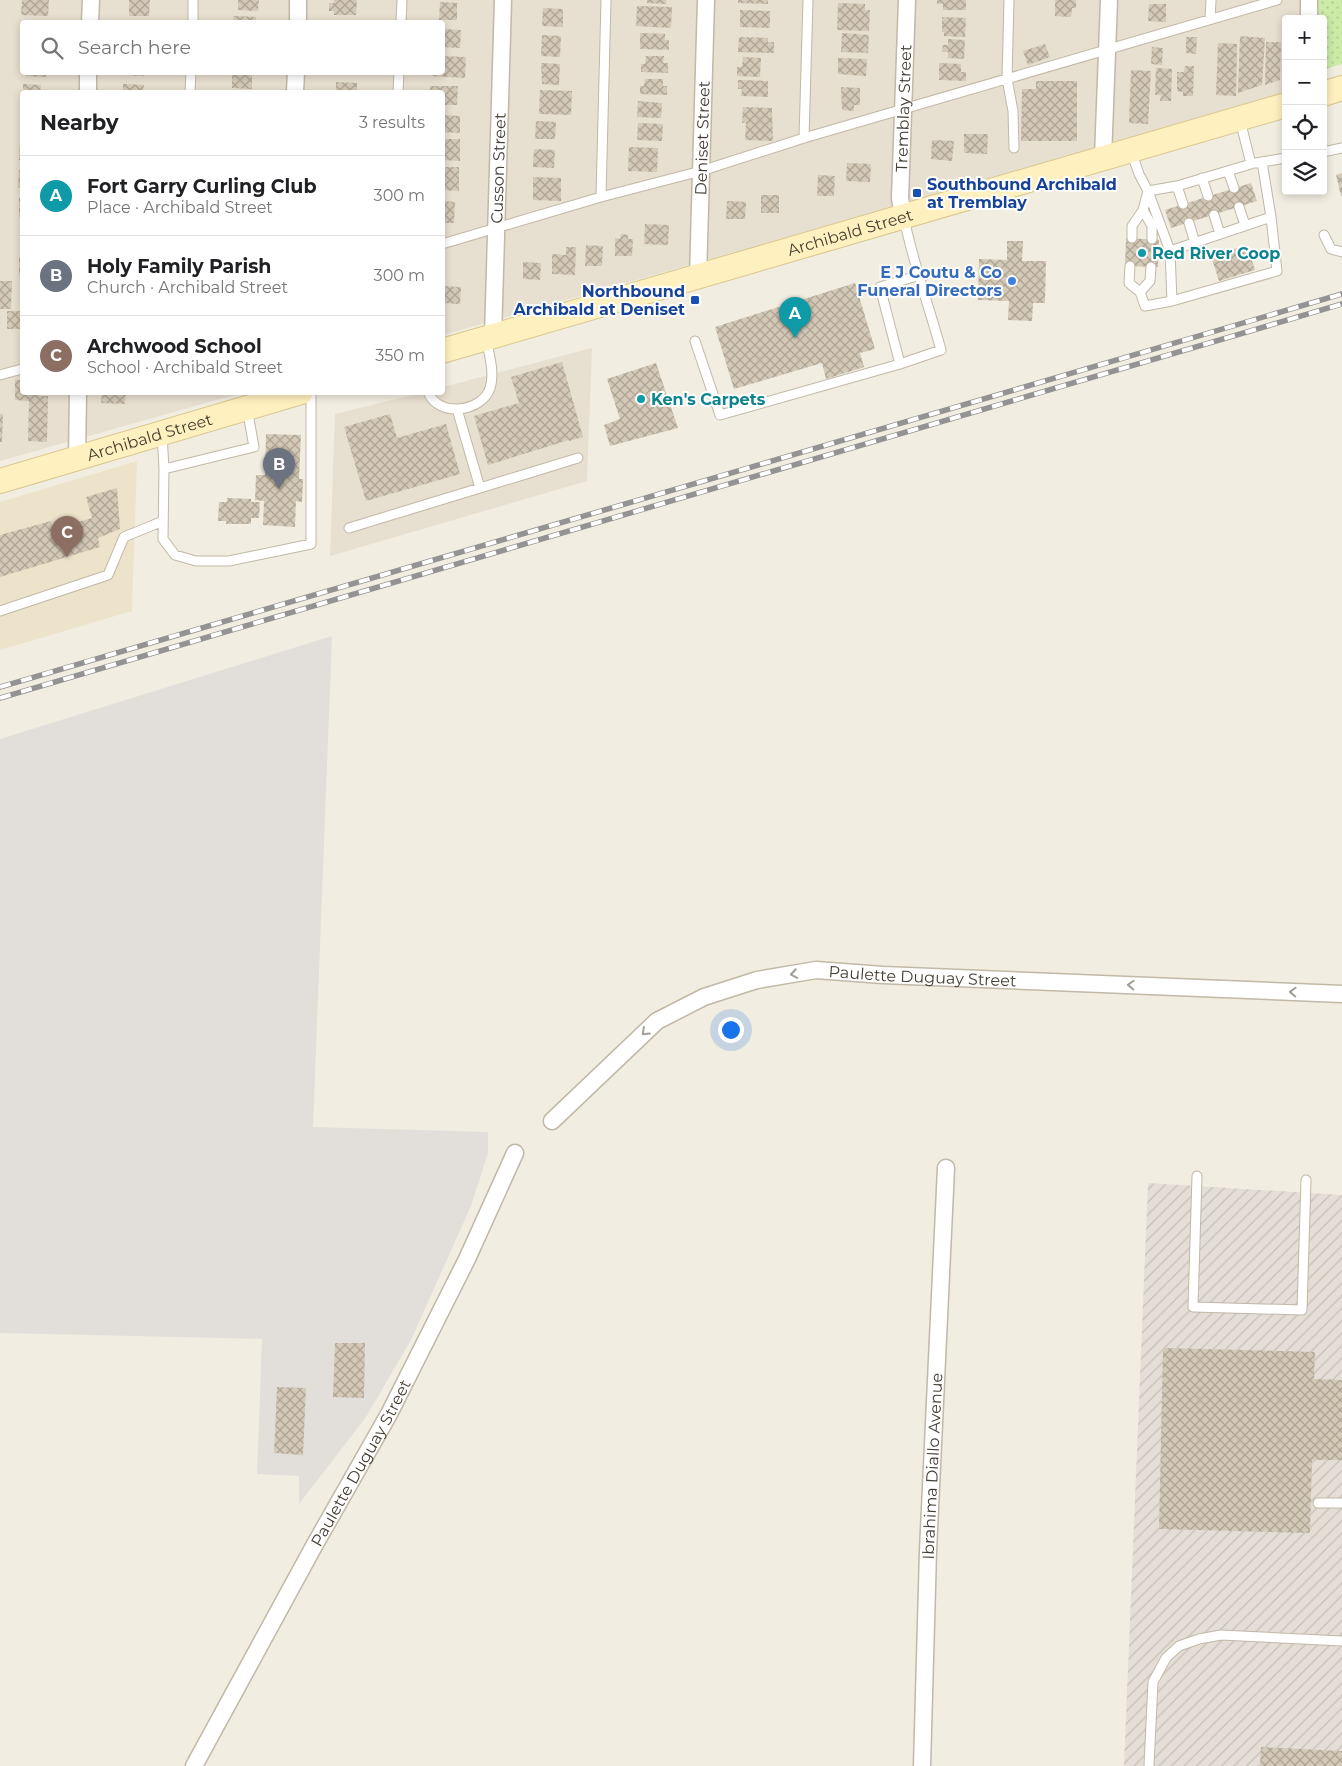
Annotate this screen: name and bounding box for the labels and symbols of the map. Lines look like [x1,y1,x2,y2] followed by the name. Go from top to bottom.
[892,44,915,172] street label: Tremblay Street
[691,80,714,196] street label: Deniset Street
[487,112,510,224] street label: Cusson Street
[927,175,1117,212] place label: Southbound Archibald at Tremblay
[911,187,923,199] marker: Southbound Archibald at Tremblay
[785,205,916,260] street label: Archibald Street
[1152,244,1280,263] place label: Red River Coop
[1136,247,1148,259] marker: Red River Coop
[857,263,1002,300] place label: E J Coutu & Co Funeral Directors
[1006,275,1018,287] marker: E J Coutu & Co Funeral Directors
[512,282,685,319] place label: Northbound Archibald at Deniset
[689,294,701,306] marker: Northbound Archibald at Deniset
[779,297,811,338] pin: A
[651,390,766,409] place label: Ken's Carpets
[635,393,647,405] marker: Ken's Carpets
[85,410,215,465] street label: Archibald Street
[263,448,295,489] pin: B
[51,516,83,557] pin: C
[828,962,1017,991] street label: Paulette Duguay Street
[790,968,799,978] one-way arrow
[1127,980,1134,990] one-way arrow
[1289,986,1297,997] one-way arrow
[718,1017,744,1043] your location
[641,1026,650,1035] one-way arrow
[919,1372,946,1560] street label: Ibrahima Diallo Avenue
[307,1376,415,1550] street label: Paulette Duguay Street

